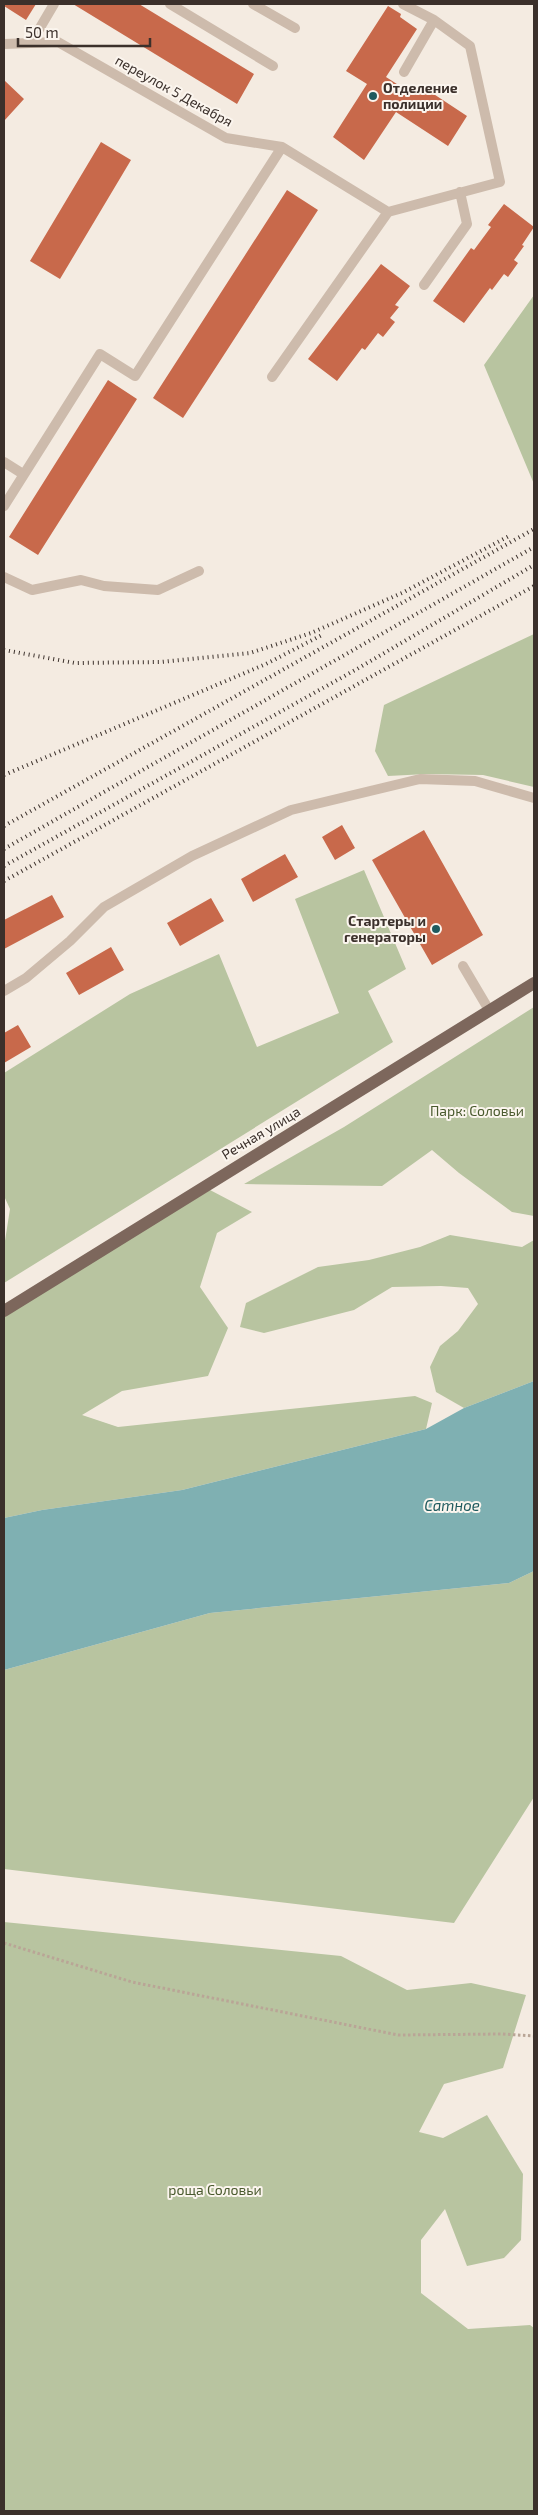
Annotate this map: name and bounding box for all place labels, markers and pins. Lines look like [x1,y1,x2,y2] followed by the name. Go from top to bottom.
[383,79,458,112] place label: Отделение полиции
[367,90,379,102] marker: Отделение полиции
[344,912,426,945] place label: Стартеры и генераторы
[430,923,442,935] marker: Стартеры и генераторы

